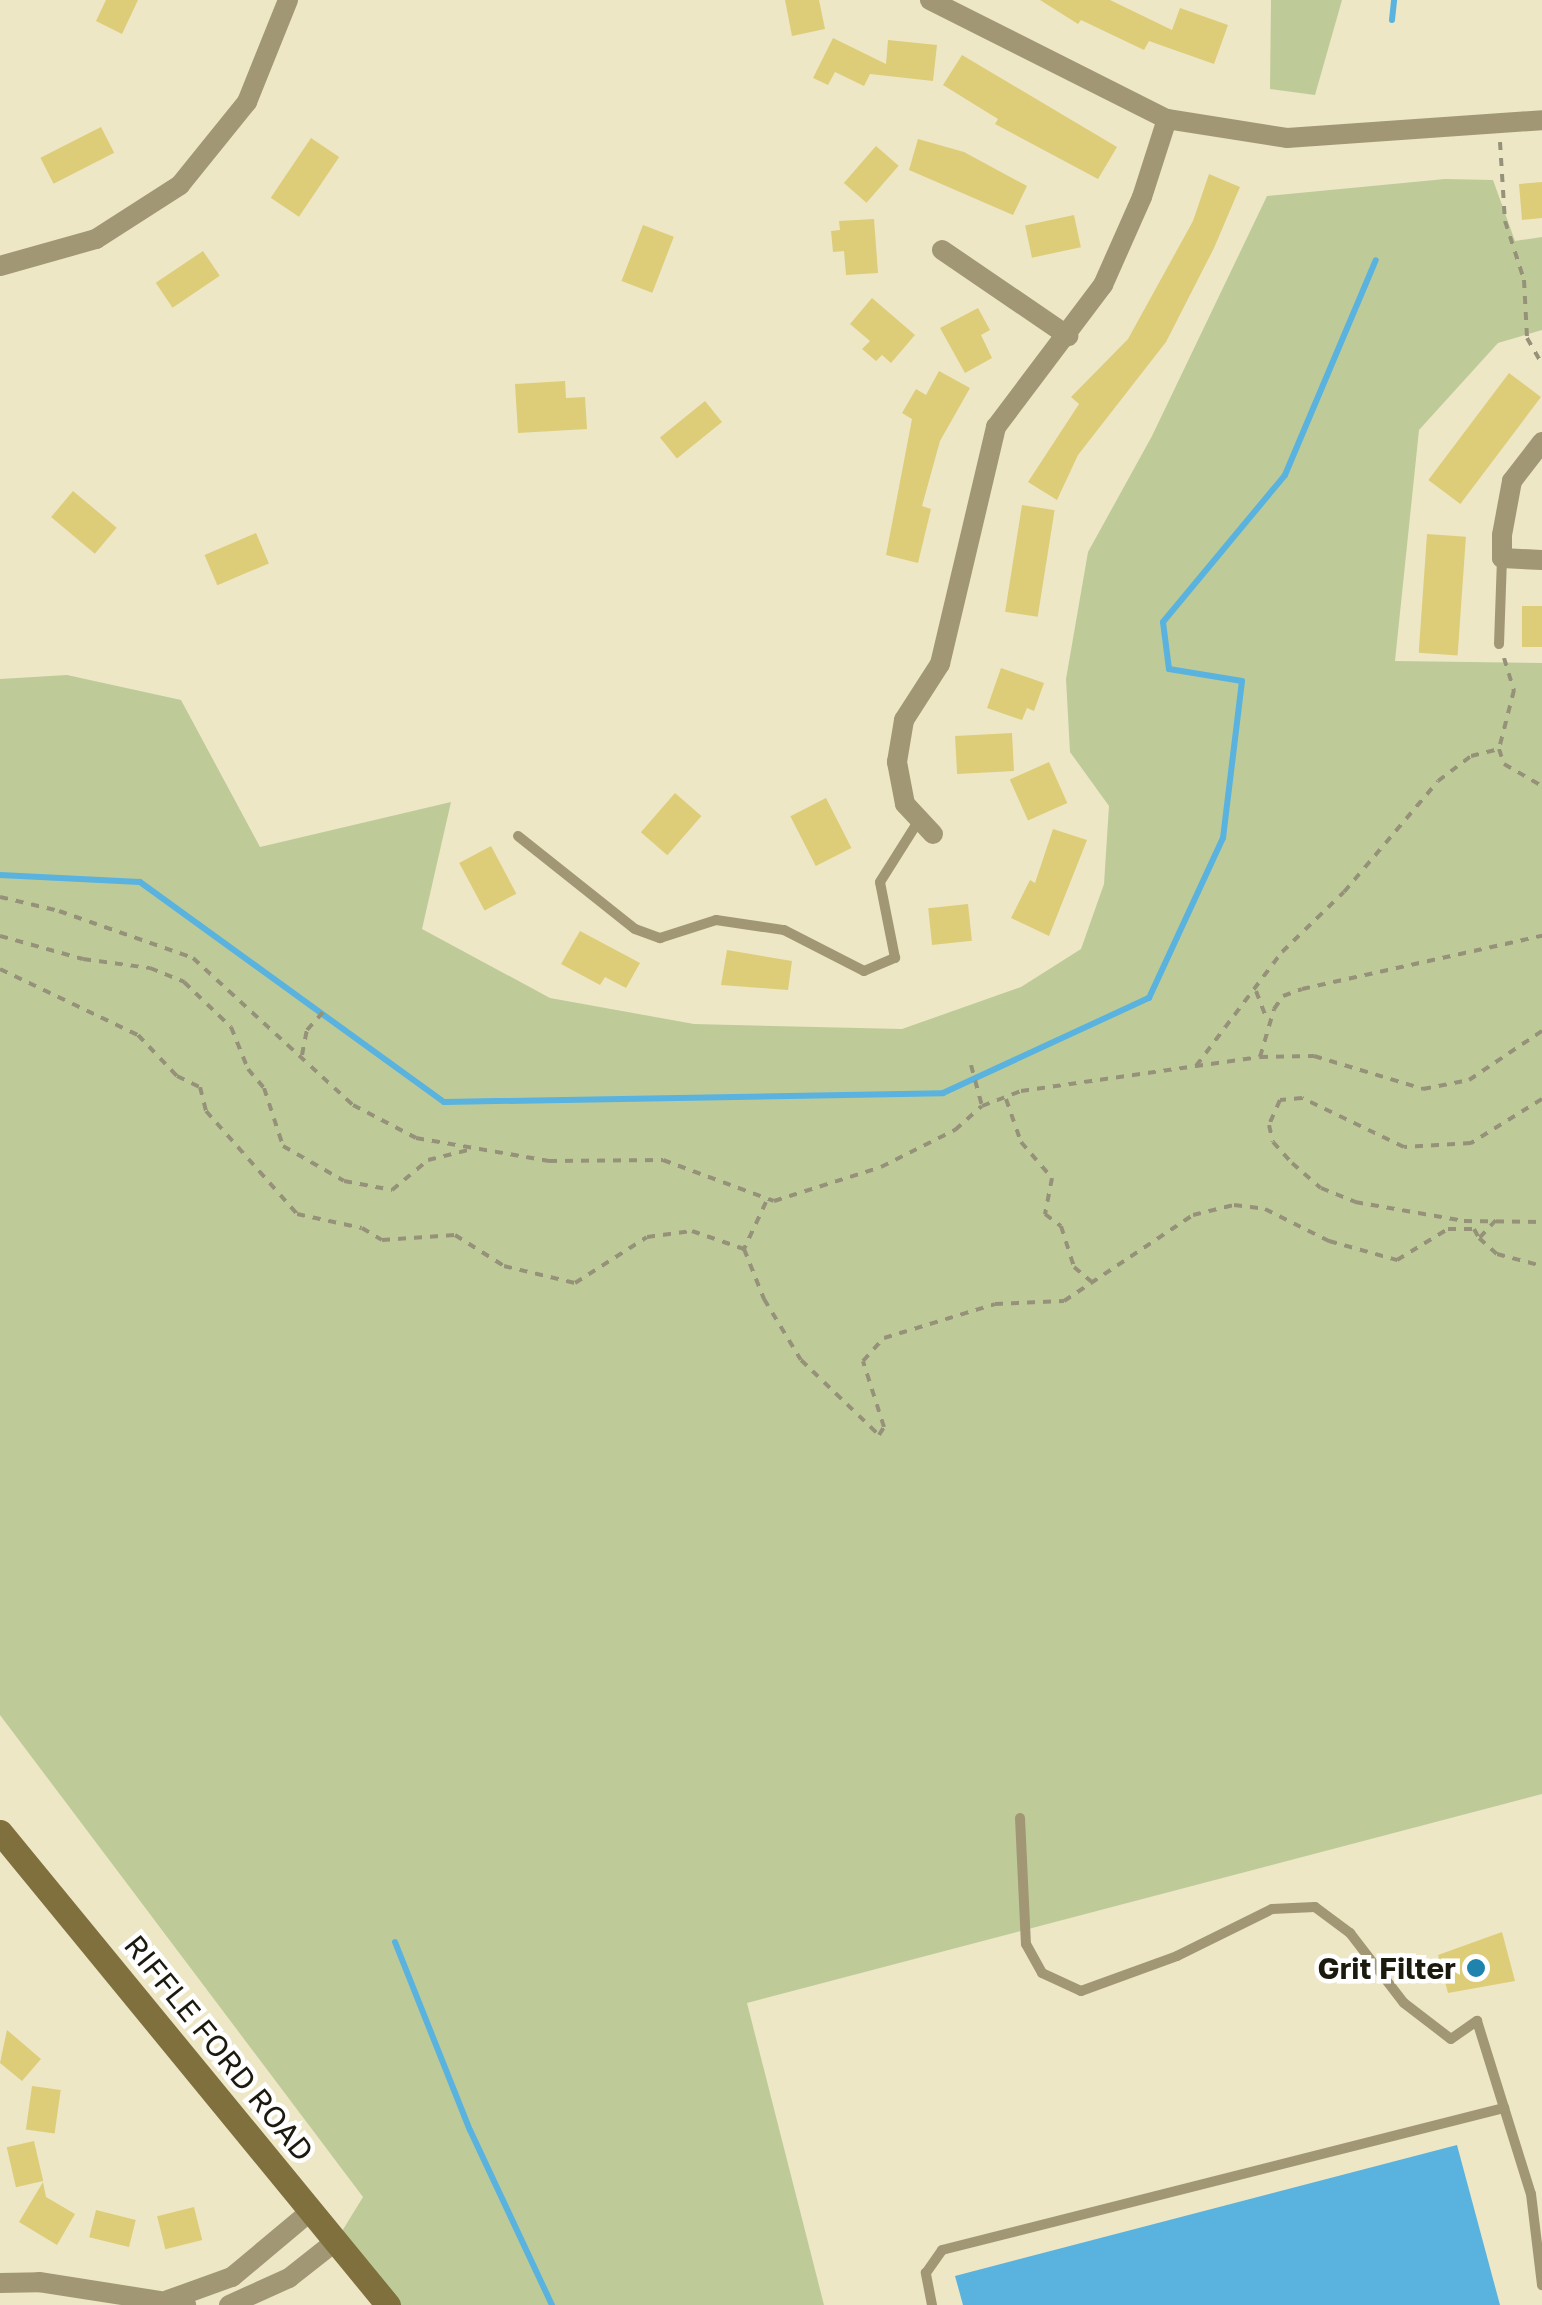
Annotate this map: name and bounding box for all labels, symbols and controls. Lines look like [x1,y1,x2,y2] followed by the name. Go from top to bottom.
[117,1928,321,2168] street label: RIFFLE FORD ROAD
[1318,1950,1456,1986] place label: Grit Filter
[1465,1957,1487,1979] marker: Grit Filter

